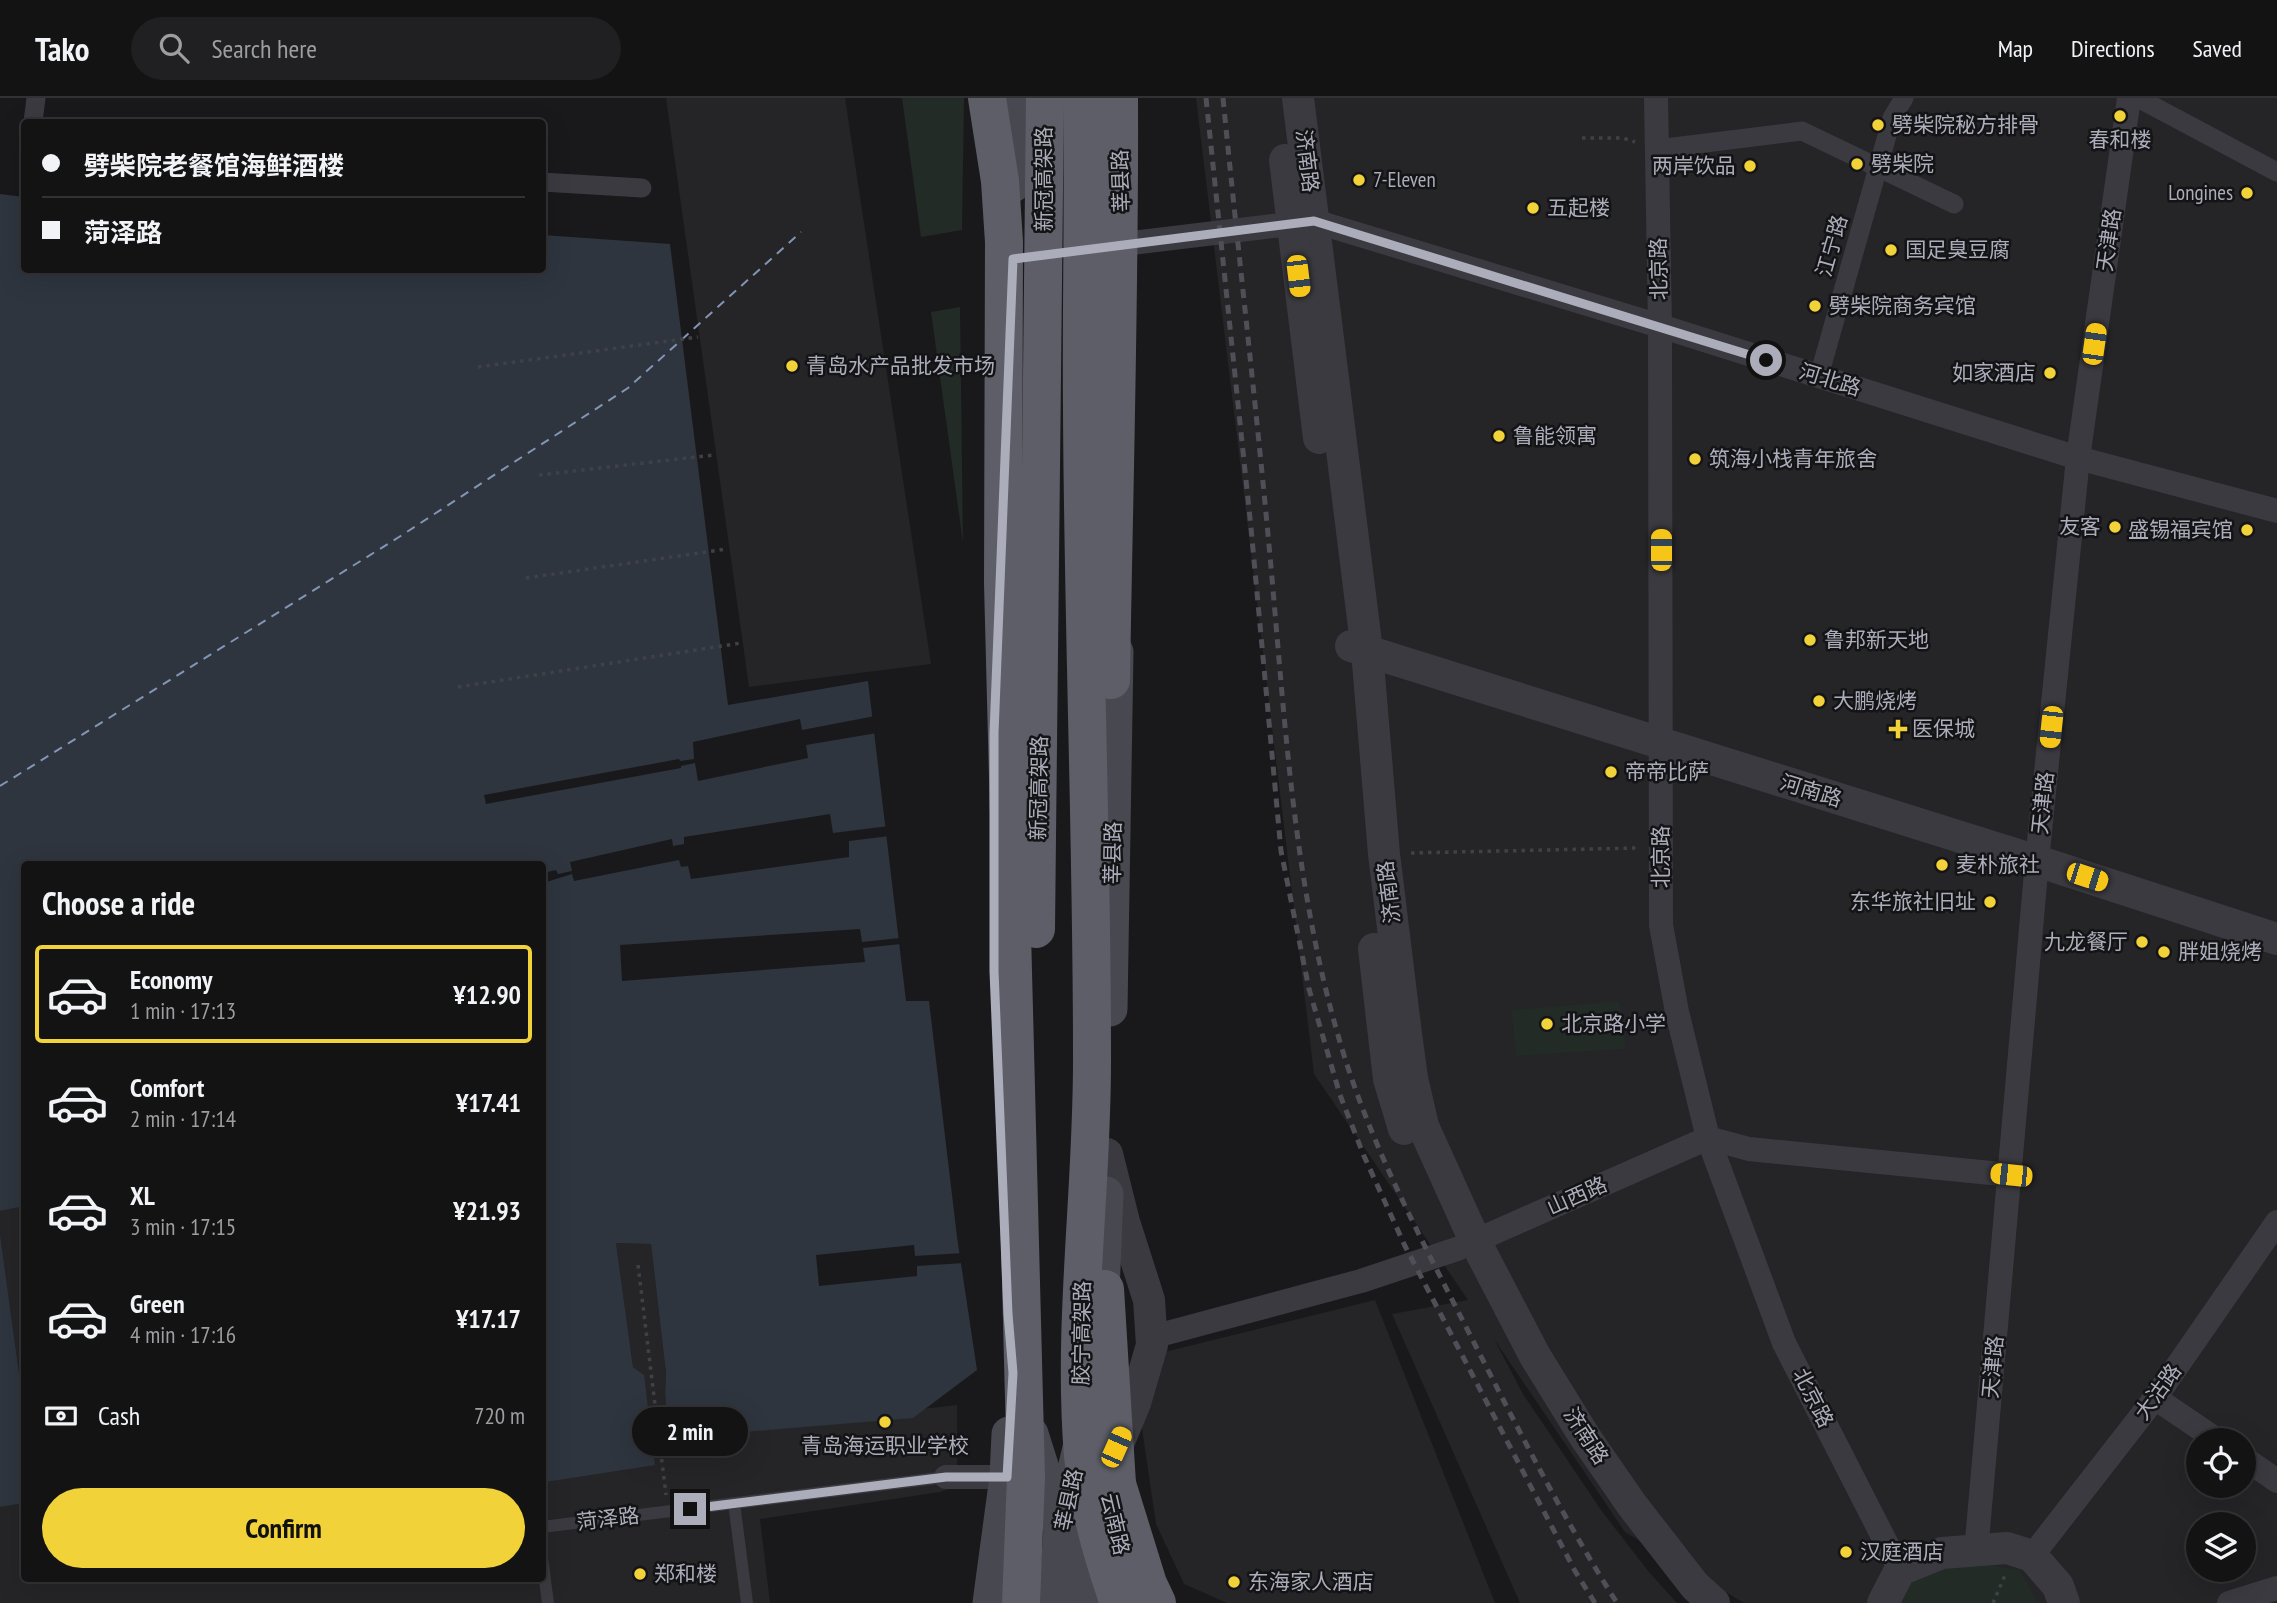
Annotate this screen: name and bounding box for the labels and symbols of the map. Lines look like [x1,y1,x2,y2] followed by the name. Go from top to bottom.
[2112,108,2128,124] marker: 春和楼
[1892,111,2039,138] place label: 劈柴院秘方排骨
[1870,117,1886,133] marker: 劈柴院秘方排骨
[2089,126,2152,153] place label: 春和楼
[1030,127,1057,232] street label: 新冠高架路
[1290,128,1325,194] street label: 济南路
[1106,149,1135,213] street label: 莘县路
[1871,150,1934,177] place label: 劈柴院
[1652,152,1736,179] place label: 两岸饮品
[1849,156,1865,172] marker: 劈柴院
[1742,158,1758,174] marker: 两岸饮品
[1373,166,1436,193] place label: 7-Eleven
[1351,172,1367,188] marker: 7-Eleven
[2168,179,2233,206] place label: Longines
[2239,185,2255,201] marker: Longines
[1547,194,1610,221] place label: 五起楼
[1525,200,1541,216] marker: 五起楼
[2091,207,2126,273] street label: 天津路
[1810,212,1853,280] street label: 江宁路
[1905,236,2010,263] place label: 国足臭豆腐
[1644,237,1673,301] street label: 北京路
[1883,242,1899,258] marker: 国足臭豆腐
[1286,254,1311,298] car
[1829,292,1976,319] place label: 劈柴院商务宾馆
[1807,298,1823,314] marker: 劈柴院商务宾馆
[2081,322,2108,366] car
[1750,344,1782,376] route start
[806,352,995,379] place label: 青岛水产品批发市场
[1796,357,1864,402] street label: 河北路
[784,358,800,374] marker: 青岛水产品批发市场
[1952,359,2036,386] place label: 如家酒店
[2042,365,2058,381] marker: 如家酒店
[1513,422,1597,449] place label: 鲁能领寓
[1491,428,1507,444] marker: 鲁能领寓
[1709,445,1877,472] place label: 筑海小栈青年旅舍
[1687,451,1703,467] marker: 筑海小栈青年旅舍
[2059,513,2101,540] place label: 友客
[2128,516,2233,543] place label: 盛锡福宾馆
[2107,519,2123,535] marker: 友客
[2239,522,2255,538] marker: 盛锡福宾馆
[1651,529,1672,571] car
[1824,626,1929,653] place label: 鲁邦新天地
[1802,632,1818,648] marker: 鲁邦新天地
[1833,687,1917,714] place label: 大鹏烧烤
[1811,693,1827,709] marker: 大鹏烧烤
[2039,705,2064,749] car
[1912,715,1975,742] place label: 医保城
[1890,721,1906,737] marker: 医保城
[1024,735,1053,841] street label: 新冠高架路
[1625,758,1709,785] place label: 帝帝比萨
[1603,764,1619,780] marker: 帝帝比萨
[1777,768,1845,813] street label: 河南路
[2026,770,2059,836] street label: 天津路
[1098,821,1127,885] street label: 莘县路
[1647,826,1674,889] street label: 北京路
[1956,851,2040,878] place label: 麦朴旅社
[1934,857,1950,873] marker: 麦朴旅社
[1371,859,1406,925] street label: 济南路
[2064,861,2111,893] car
[1850,888,1976,915] place label: 东华旅社旧址
[1982,894,1998,910] marker: 东华旅社旧址
[2044,928,2128,955] place label: 九龙餐厅
[2134,934,2150,950] marker: 九龙餐厅
[2178,938,2262,965] place label: 胖姐烧烤
[2156,944,2172,960] marker: 胖姐烧烤
[1561,1010,1666,1037] place label: 北京路小学
[1539,1016,1555,1032] marker: 北京路小学
[1990,1162,2033,1188] car
[1543,1170,1611,1221] street label: 山西路
[1067,1280,1096,1386] street label: 胶宁高架路
[1976,1334,2009,1400] street label: 天津路
[2128,1358,2187,1425] street label: 大沽路
[1787,1364,1840,1432] street label: 北京路
[1558,1402,1615,1469] street label: 济南路
[632,1408,748,1456] callout: 2 min
[877,1414,893,1430] marker: 青岛海运职业学校
[1098,1424,1135,1470] car
[801,1432,969,1459] place label: 青岛海运职业学校
[1049,1466,1088,1534] street label: 莘县路
[1095,1490,1136,1558] street label: 云南路
[674,1493,706,1525] route end
[575,1501,641,1536] street label: 菏泽路
[1860,1538,1944,1565] place label: 汉庭酒店
[1838,1544,1854,1560] marker: 汉庭酒店
[654,1560,717,1587] place label: 郑和楼
[632,1566,648,1582] marker: 郑和楼
[1248,1568,1374,1595] place label: 东海家人酒店
[1226,1574,1242,1590] marker: 东海家人酒店

